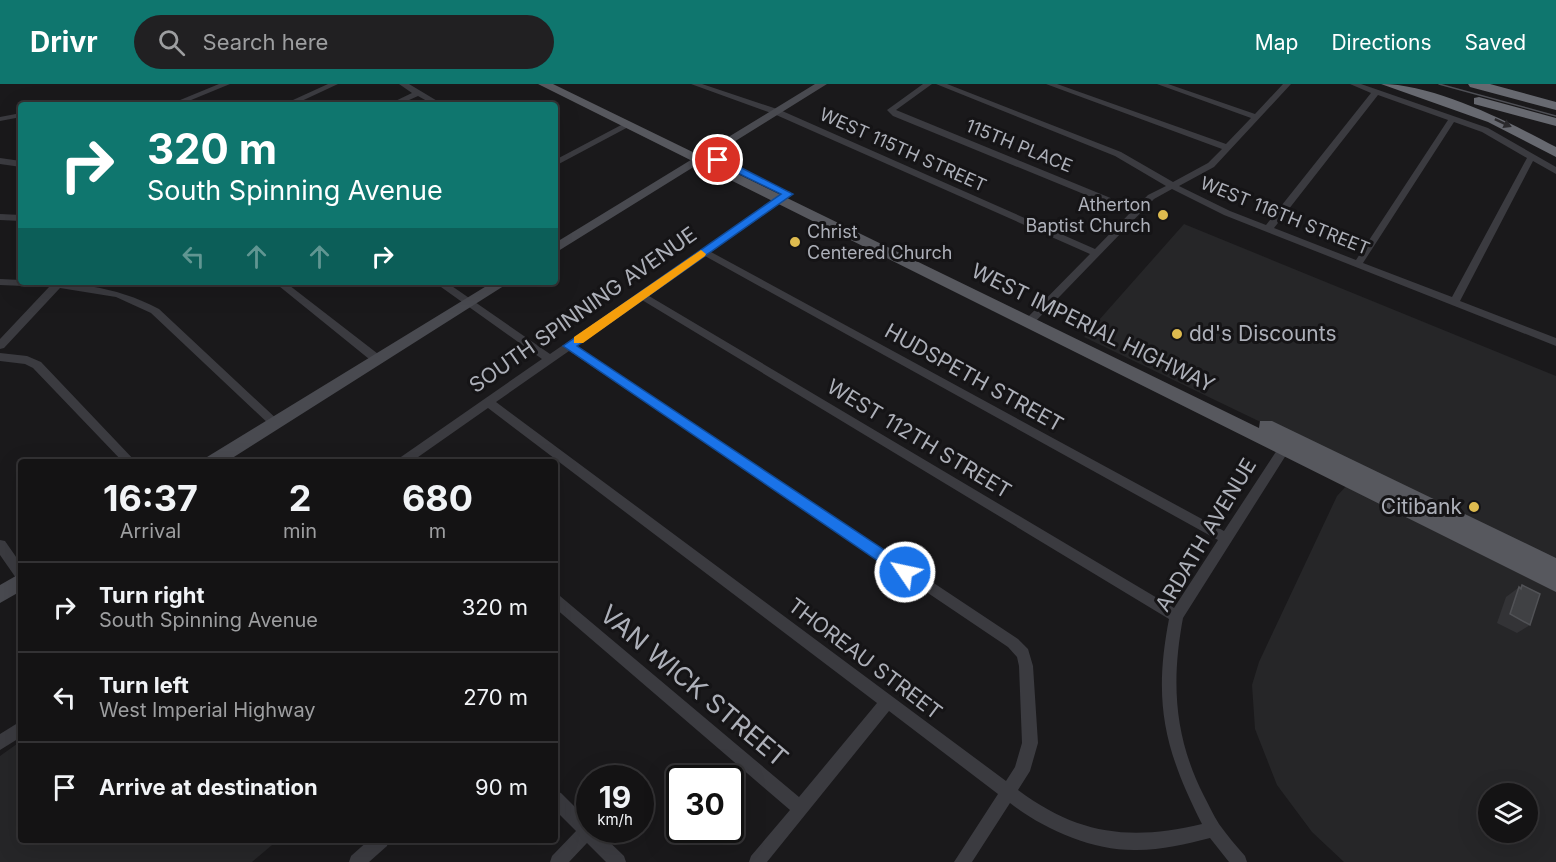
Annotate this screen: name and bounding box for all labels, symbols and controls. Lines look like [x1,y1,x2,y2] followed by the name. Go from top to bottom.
[134,15,554,69] search box
[30,25,98,59] text: Drivr
[155,26,188,59] icon: search
[203,29,328,55] text: Search here
[1255,30,1298,55] text: Map
[1331,30,1432,55] text: Directions
[1465,30,1526,55] text: Saved
[817,103,990,196] street label: WEST 115TH STREET
[963,115,1076,176] street label: 115TH PLACE
[1494,119,1511,128] one-way arrow
[147,123,277,174] text: 320 m
[48,126,126,204] icon: right
[692,134,743,185] pin
[701,143,734,176] icon: arrive
[1197,172,1373,259] street label: WEST 116TH STREET
[147,174,443,207] text: South Spinning Avenue
[1026,194,1151,236] place label: Atherton Baptist Church
[1156,208,1170,222] marker: Atherton Baptist Church
[464,221,701,398] street label: SOUTH SPINNING AVENUE
[807,221,952,263] place label: Christ Centered Church
[788,235,802,249] marker: Christ Centered Church
[177,240,210,273] icon: left
[240,240,273,273] icon: ahead
[303,240,336,273] icon: ahead
[366,240,399,273] icon: right
[968,258,1219,397] street label: WEST IMPERIAL HIGHWAY
[881,318,1068,437] street label: HUDSPETH STREET
[1189,321,1337,346] place label: dd's Discounts
[1170,327,1184,341] marker: dd's Discounts
[823,374,1016,504] street label: WEST 112TH STREET
[1150,454,1261,616] street label: ARDATH AVENUE
[103,476,198,520] text: 16:37
[289,476,311,520] text: 2
[402,476,473,520] text: 680
[1381,494,1462,519] place label: Citibank
[1467,500,1481,514] marker: Citibank
[120,519,181,543] text: Arrival
[283,519,317,543] text: min
[429,519,446,543] text: m
[873,540,937,604] position arrow
[99,582,205,608] text: Turn right
[48,591,81,624] icon: right
[783,593,947,725] street label: THOREAU STREET
[462,594,528,620] text: 320 m
[594,598,795,773] street label: VAN WICK STREET
[99,608,318,632] text: South Spinning Avenue
[99,672,189,698] text: Turn left
[48,681,81,714] icon: left
[463,684,528,710] text: 270 m
[99,698,316,722] text: West Imperial Highway
[666,765,744,843] speed limit sign: 30
[48,771,81,804] icon: arrive
[99,774,318,800] text: Arrive at destination
[475,774,528,800] text: 90 m
[599,779,631,815] text: 19
[1478,783,1538,843] map controls
[1478,783,1538,843] button: layers
[597,810,633,829] text: km/h

